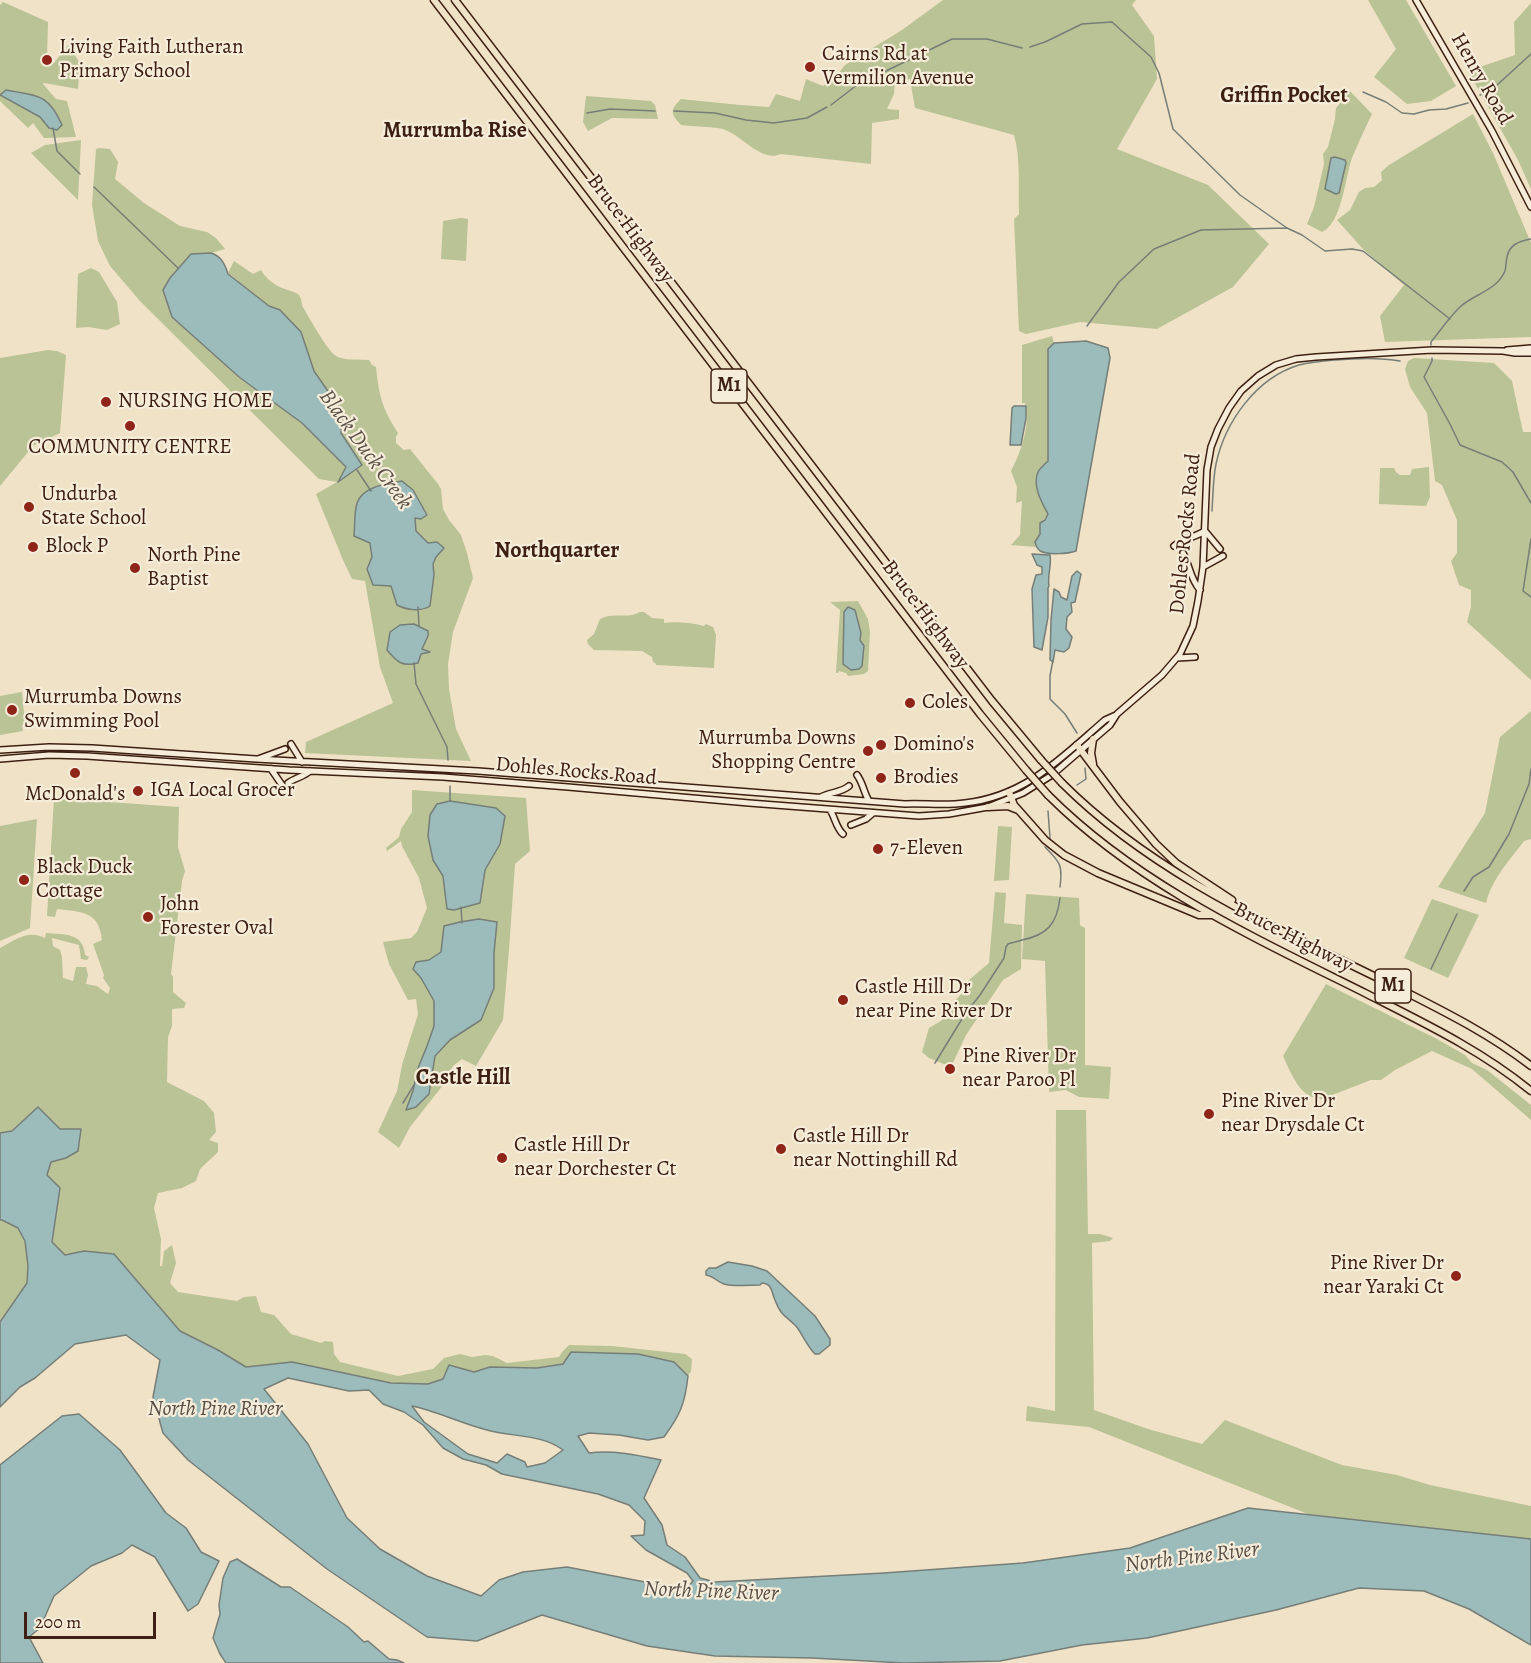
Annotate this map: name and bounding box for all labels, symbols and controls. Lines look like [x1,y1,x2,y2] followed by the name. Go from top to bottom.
[1445,29,1517,129] street label: Henry Road
[59,35,244,85] place label: Living Faith Lutheran Primary School
[822,42,974,92] place label: Cairns Rd at Vermilion Avenue
[40,53,54,67] marker: Living Faith Lutheran Primary School
[803,60,817,74] marker: Cairns Rd at Vermilion Avenue
[1220,84,1348,110] district label: Griffin Pocket
[383,119,527,145] district label: Murrumba Rise
[581,170,679,288] street label: Bruce Highway
[711,369,747,403] road number: M1
[313,385,417,515] water label: Black Duck Creek
[118,389,273,415] place label: NURSING HOME
[99,395,113,409] marker: NURSING HOME
[123,419,137,433] marker: COMMUNITY CENTRE
[28,435,232,461] place label: COMMUNITY CENTRE
[1165,452,1207,616] street label: Dohles Rocks Road
[41,482,146,532] place label: Undurba State School
[22,500,36,514] marker: Undurba State School
[45,534,108,560] place label: Block P
[495,539,619,565] district label: Northquarter
[26,540,40,554] marker: Block P
[147,543,241,593] place label: North Pine Baptist
[876,556,974,674] street label: Bruce Highway
[128,561,142,575] marker: North Pine Baptist
[24,685,182,735] place label: Murrumba Downs Swimming Pool
[922,690,968,716] place label: Coles
[903,696,917,710] marker: Coles
[5,703,19,717] marker: Murrumba Downs Swimming Pool
[698,726,856,776] place label: Murrumba Downs Shopping Centre
[893,732,974,758] place label: Domino's
[874,738,888,752] marker: Domino's
[861,744,875,758] marker: Murrumba Downs Shopping Centre
[494,752,658,792] street label: Dohles Rocks Road
[893,765,959,791] place label: Brodies
[68,766,82,780] marker: McDonald's
[874,771,888,785] marker: Brodies
[150,778,295,804] place label: IGA Local Grocer
[25,782,125,808] place label: McDonald's
[131,784,145,798] marker: IGA Local Grocer
[890,836,963,862] place label: 7-Eleven
[871,842,885,856] marker: 7-Eleven
[36,855,132,905] place label: Black Duck Cottage
[17,873,31,887] marker: Black Duck Cottage
[160,892,273,942] place label: John Forester Oval
[1229,897,1357,979] street label: Bruce Highway
[141,910,155,924] marker: John Forester Oval
[1375,969,1411,1003] road number: M1
[855,975,1012,1025] place label: Castle Hill Dr near Pine River Dr
[836,993,850,1007] marker: Castle Hill Dr near Pine River Dr
[962,1044,1076,1094] place label: Pine River Dr near Paroo Pl
[943,1062,957,1076] marker: Pine River Dr near Paroo Pl
[416,1066,510,1092] district label: Castle Hill
[1221,1089,1365,1139] place label: Pine River Dr near Drysdale Ct
[1202,1107,1216,1121] marker: Pine River Dr near Drysdale Ct
[793,1124,958,1174] place label: Castle Hill Dr near Nottinghill Rd
[514,1133,677,1183] place label: Castle Hill Dr near Dorchester Ct
[774,1142,788,1156] marker: Castle Hill Dr near Nottinghill Rd
[495,1151,509,1165] marker: Castle Hill Dr near Dorchester Ct
[1323,1251,1444,1301] place label: Pine River Dr near Yaraki Ct
[1449,1269,1463,1283] marker: Pine River Dr near Yaraki Ct
[148,1397,282,1423] water label: North Pine River
[1124,1537,1260,1579] water label: North Pine River
[643,1576,779,1608] water label: North Pine River
[27,1600,159,1638] scale bar
[35,1610,81,1634] text: 200 m

